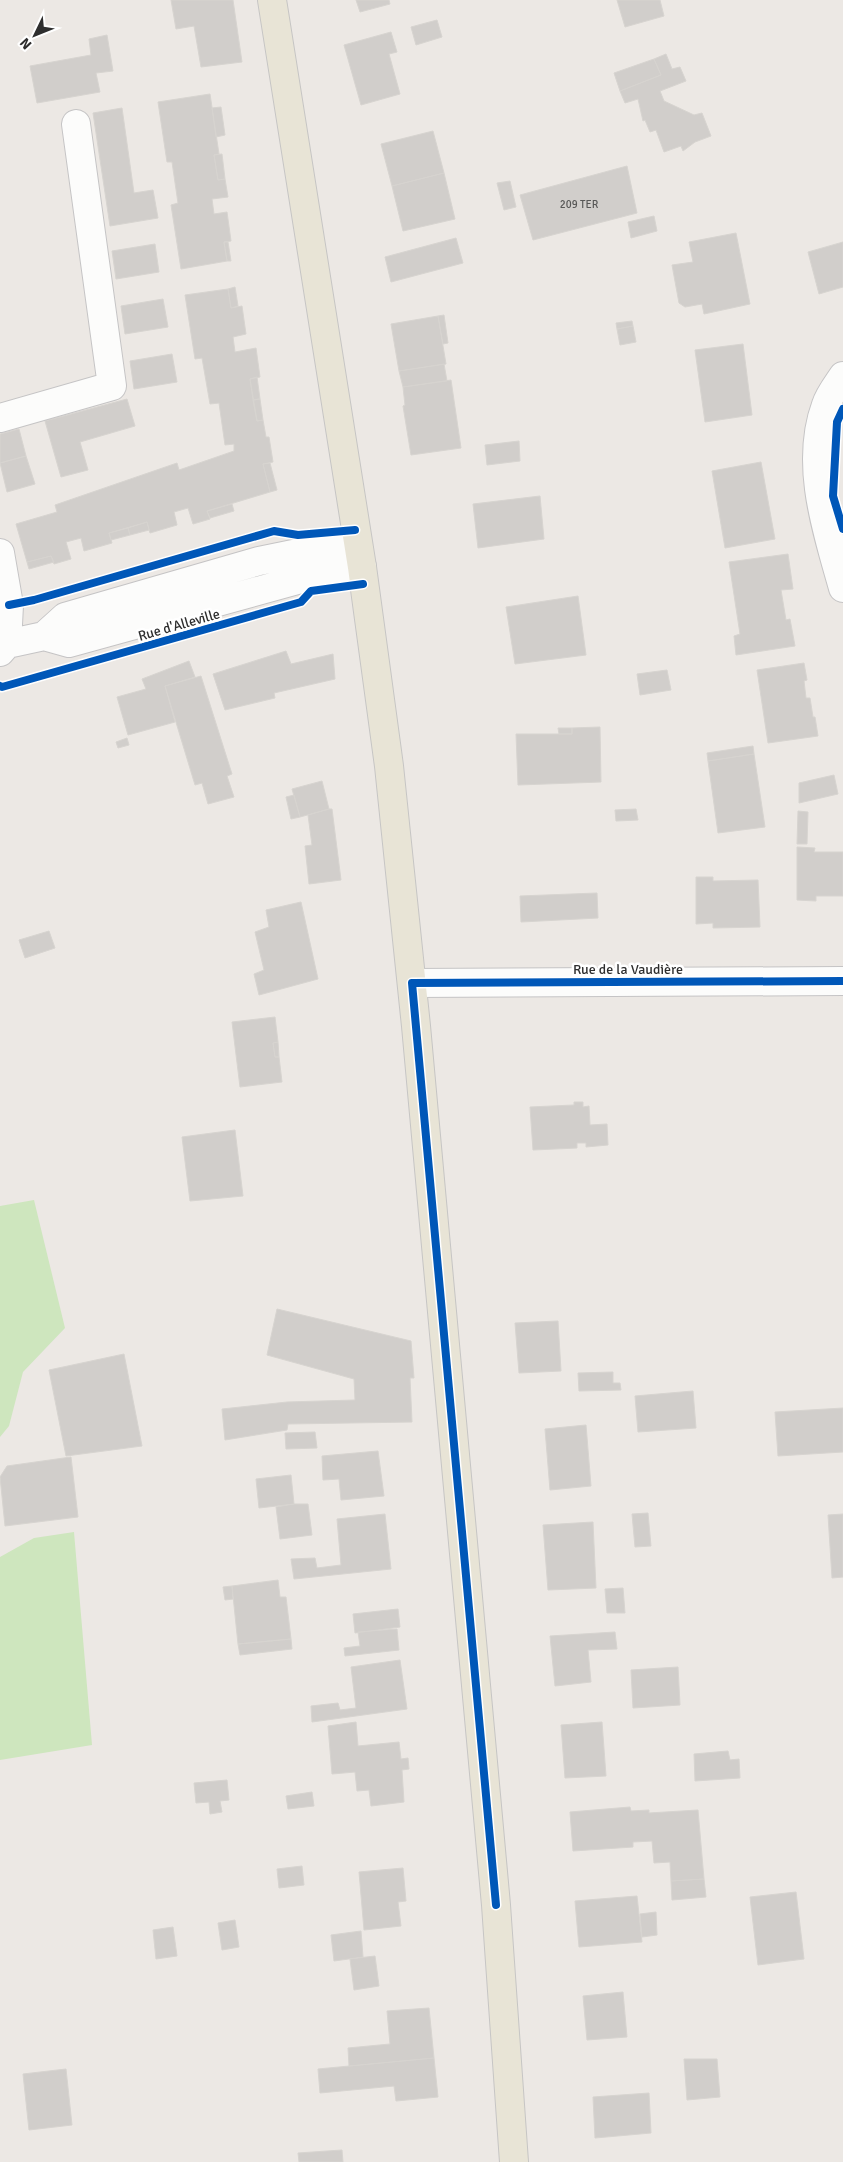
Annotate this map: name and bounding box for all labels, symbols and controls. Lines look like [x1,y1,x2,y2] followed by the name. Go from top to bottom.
[10,10,60,60] north arrow
[16,34,35,53] text: N
[560,198,599,211] house number: 209 TER
[136,605,222,645] street label: Rue d'Alleville
[573,961,683,978] street label: Rue de la Vaudière

